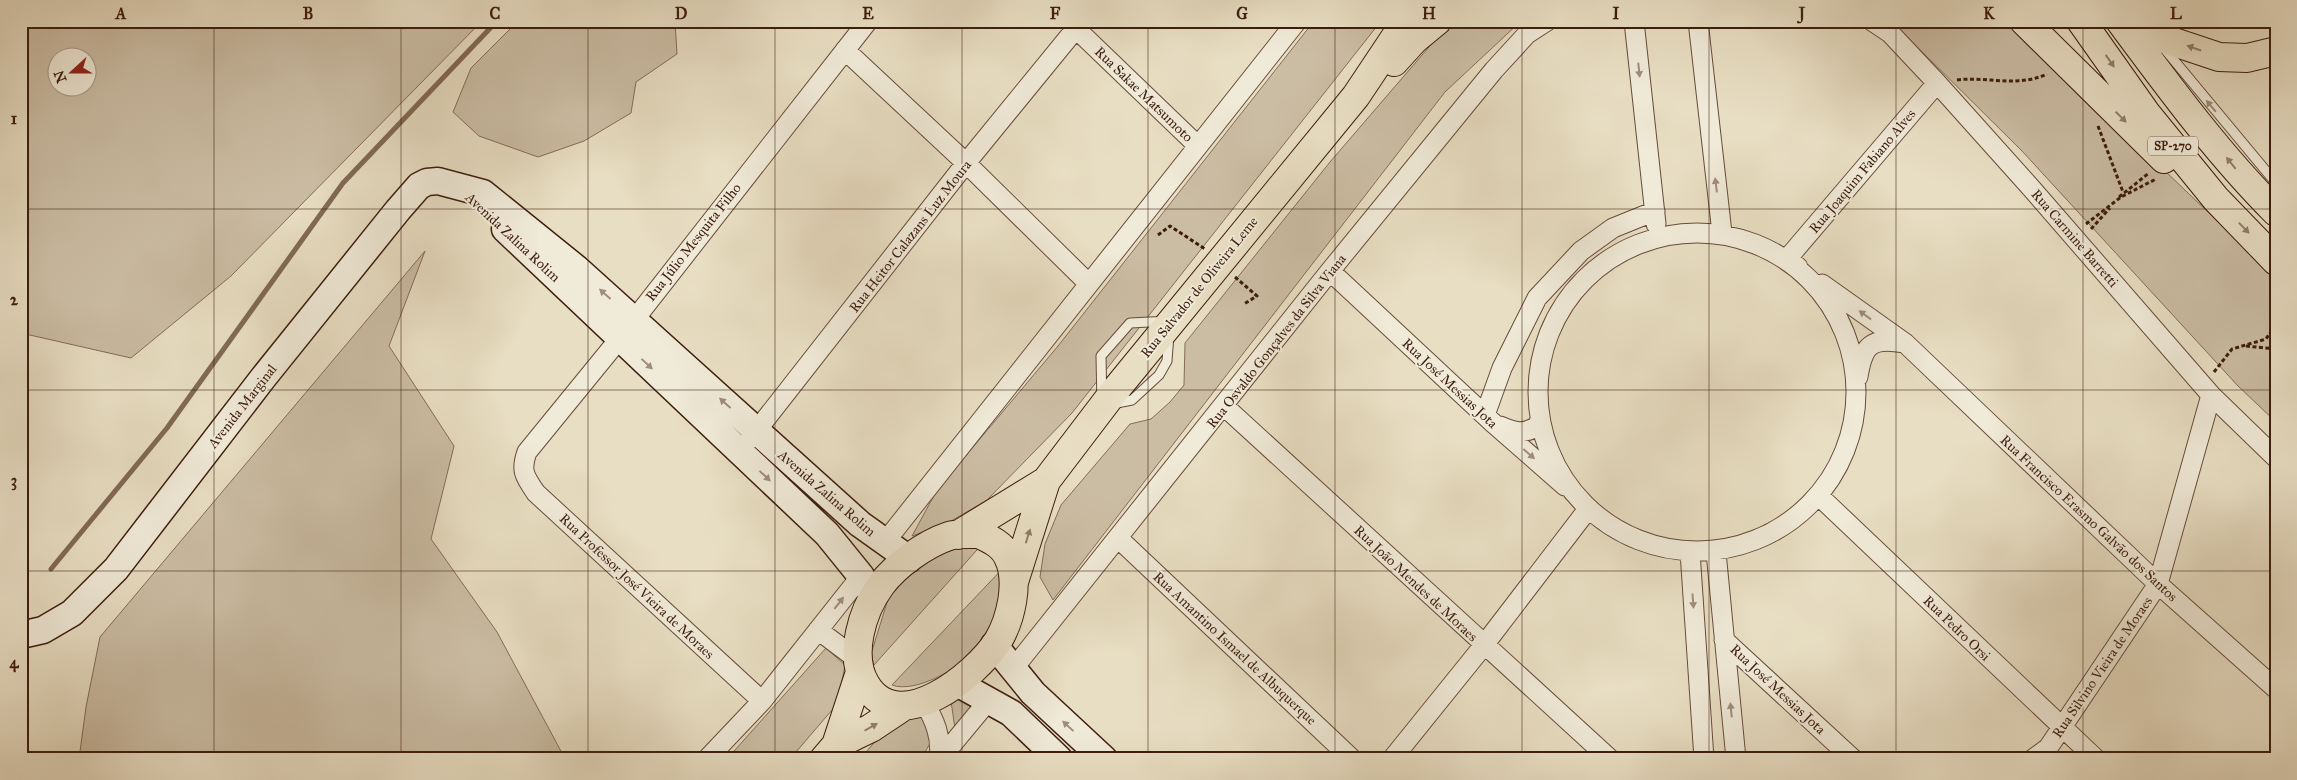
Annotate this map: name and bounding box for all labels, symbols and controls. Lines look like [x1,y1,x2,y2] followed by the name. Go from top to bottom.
[115,4,127,23] text: A
[303,4,313,23] text: B
[490,4,501,23] text: C
[675,4,688,23] text: D
[862,4,874,23] text: E
[1050,4,1061,23] text: F
[1236,4,1248,23] text: G
[1422,4,1436,23] text: H
[1613,4,1620,23] text: I
[1797,4,1806,24] text: J
[1983,4,1995,23] text: K
[2170,4,2182,23] text: L
[1091,43,1196,146] street label: Rua Sakae Matsumoto
[2187,44,2202,52] one-way arrow
[48,48,98,98] north arrow
[2104,54,2115,67] one-way arrow
[1635,62,1643,78] one-way arrow
[50,68,70,85] text: N
[2206,99,2217,112] one-way arrow
[1805,106,1920,238] street label: Rua Joaquim Fabiano Alves
[11,109,18,128] text: 1
[2115,111,2127,123] one-way arrow
[2148,136,2198,156] road number: SP-270
[846,157,975,316] street label: Rua Heitor Calazans Luz Moura
[2225,158,2237,170] one-way arrow
[1712,176,1720,192] one-way arrow
[642,180,746,305] street label: Rua Júlio Mesquita Filho
[2028,186,2122,291] street label: Rua Carmine Barretti
[461,188,564,286] street label: Avenida Zalina Rolim
[1137,213,1262,361] street label: Rua Salvador de Oliveira Leme
[2238,222,2250,234] one-way arrow
[1203,251,1350,432] street label: Rua Osvaldo Gonçalves da Silva Viana
[599,288,612,299] one-way arrow
[10,290,19,309] text: 2
[1858,310,1872,320] one-way arrow
[1398,335,1501,433] street label: Rua José Messias Jota
[641,358,653,370] one-way arrow
[204,361,281,452] street label: Avenida Marginal
[720,397,732,409] one-way arrow
[1996,432,2181,605] street label: Rua Francisco Erasmo Galvão dos Santos
[774,446,879,540] street label: Avenida Zalina Rolim
[1522,448,1534,460] one-way arrow
[759,470,771,482] one-way arrow
[11,471,17,491] text: 3
[555,510,718,663] street label: Rua Professor José Vieira de Moraes
[1350,522,1481,646] street label: Rua João Mendes de Moraes
[1025,528,1033,543] one-way arrow
[1149,568,1320,729] street label: Rua Amantino Ismael de Albuquerque
[1920,592,1994,665] street label: Rua Pedro Orsi
[1690,593,1698,609] one-way arrow
[2049,593,2156,741] street label: Rua Silvino Vieira de Moraes
[834,597,845,610] one-way arrow
[1726,641,1829,739] street label: Rua José Messias Jota
[10,653,20,673] text: 4
[1727,702,1735,718] one-way arrow
[1062,720,1074,732] one-way arrow
[863,723,878,731] one-way arrow

